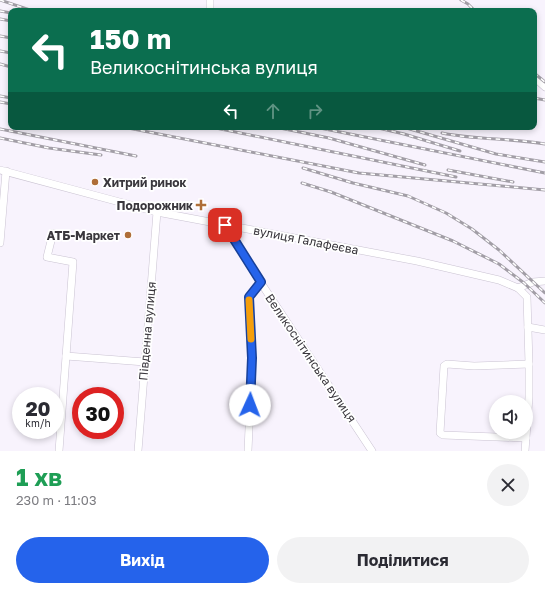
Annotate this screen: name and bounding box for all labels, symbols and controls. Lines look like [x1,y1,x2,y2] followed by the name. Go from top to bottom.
[90,22,171,55] text: 150 m
[24,24,76,76] icon: left
[90,56,318,78] text: Великоснітинська вулиця
[220,100,242,122] icon: left
[262,100,284,122] icon: ahead
[304,100,326,122] icon: right
[103,175,186,190] place label: Хитрий ринок
[90,177,100,187] marker: Хитрий ринок
[116,198,193,213] place label: Подорожник
[196,200,206,210] marker: Подорожник
[208,208,242,242] pin
[214,214,236,236] icon: arrive
[252,222,360,258] street label: вулиця Галафеєва
[47,228,120,243] place label: АТБ-Маркет
[123,230,133,240] marker: АТБ-Маркет
[135,281,159,381] street label: Південна вулиця
[262,291,360,425] street label: Великоснітинська вулиця
[229,384,271,426] position arrow
[72,387,124,439] speed limit sign: 30
[489,395,533,439] map controls
[489,395,533,439] button: sound
[25,396,51,420] text: 20
[25,417,51,429] text: km/h
[16,462,62,491] text: 1 хв
[487,464,529,506] button: close
[16,492,97,508] text: 230 m · 11:03
[16,537,269,583] button: Вихід
[277,537,529,583] button: Поділитися

